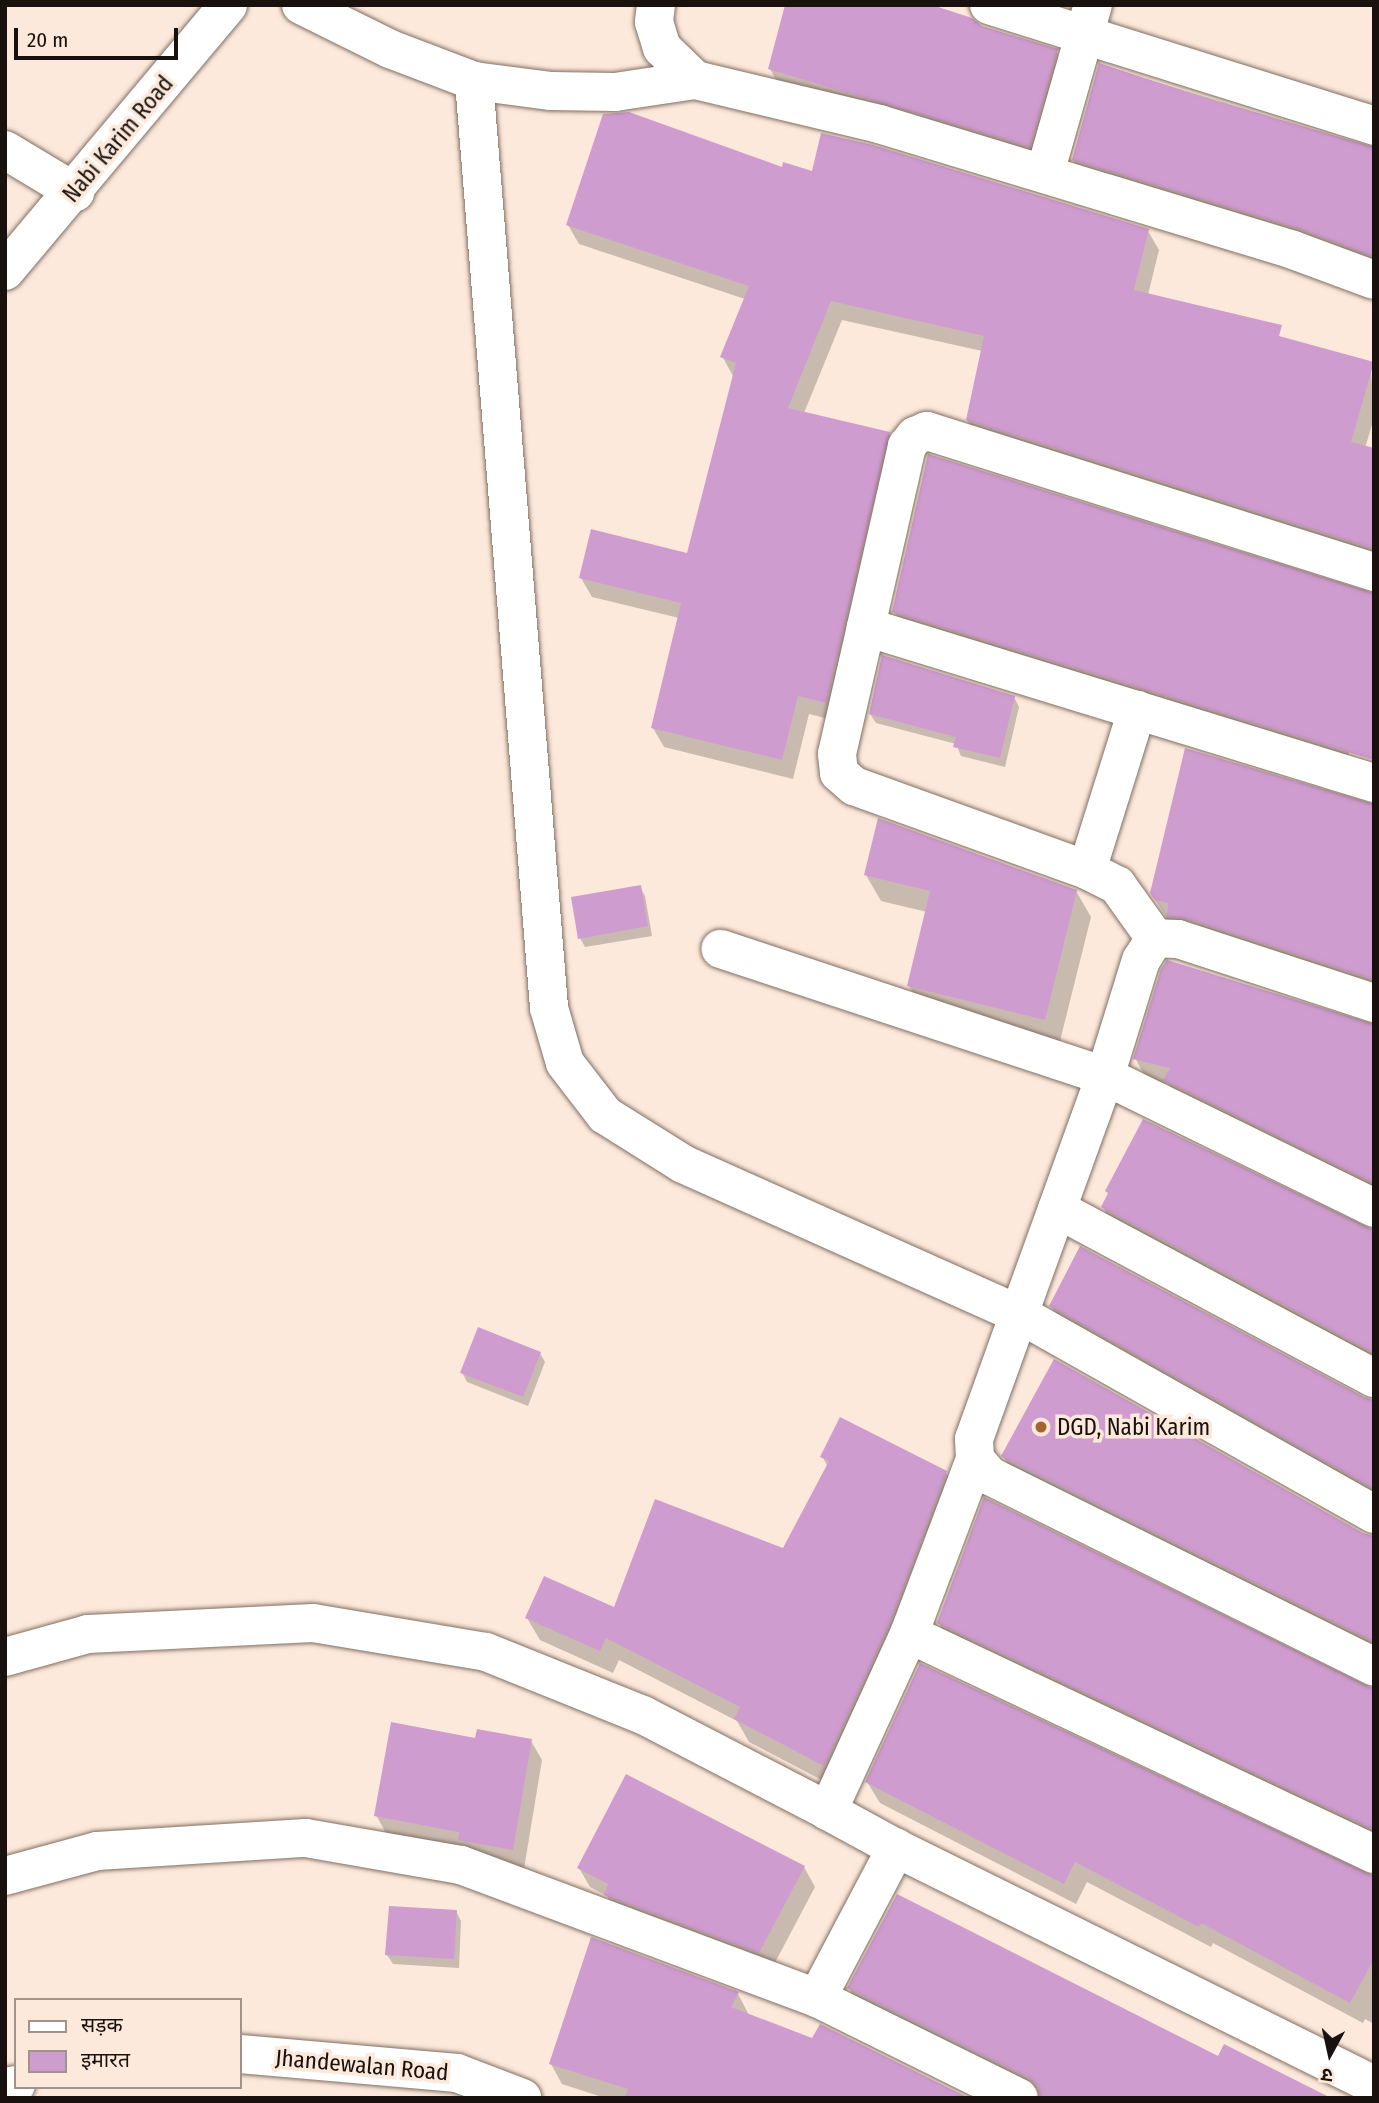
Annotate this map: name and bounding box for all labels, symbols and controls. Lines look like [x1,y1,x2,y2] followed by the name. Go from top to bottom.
[18,14,182,58] scale bar
[27,27,68,53] text: 20 m
[57,70,179,208] street label: Nabi Karim Road
[1057,1413,1210,1441] place label: DGD, Nabi Karim
[1031,1417,1051,1437] marker: DGD, Nabi Karim
[14,1998,242,2089] legend
[81,2012,123,2038] text: सड़क
[1295,2019,1365,2089] north arrow
[274,2044,450,2086] street label: Jhandewalan Road
[81,2047,130,2073] text: इमारत
[1320,2063,1334,2087] text: उ

